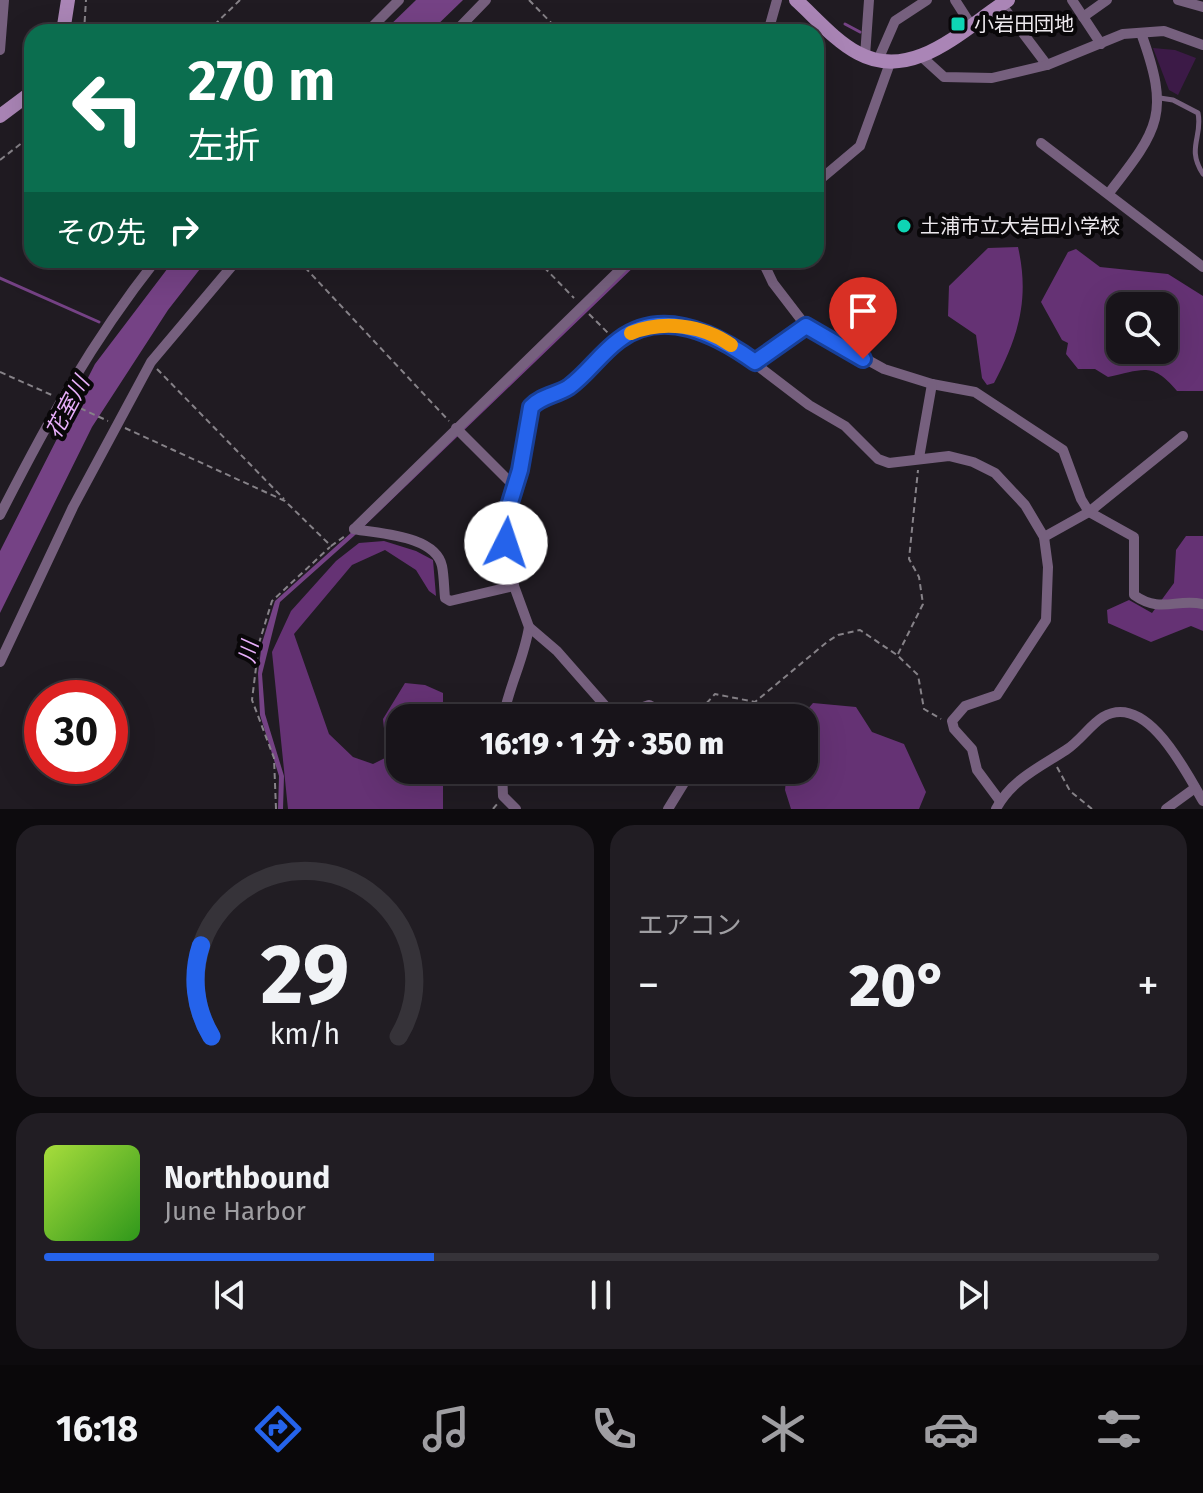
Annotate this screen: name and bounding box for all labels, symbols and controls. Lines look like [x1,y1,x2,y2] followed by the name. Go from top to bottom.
[974,12,1074,36] place label: 小岩田団地
[949,15,967,33] marker: 小岩田団地
[188,48,335,115] text: 270 m
[56,56,160,160] icon: left
[188,124,260,168] text: 左折
[162,208,206,252] icon: right
[920,214,1120,238] place label: 土浦市立大岩田小学校
[56,215,146,251] text: その先
[895,217,913,235] marker: 土浦市立大岩田小学校
[829,277,897,359] pin
[841,289,885,333] icon: arrive
[1106,292,1178,364] map controls
[1106,292,1178,364] button: search
[40,370,96,443] water label: 花室川
[464,501,548,585] position arrow
[233,637,264,665] water label: 川
[24,680,128,784] speed limit sign: 30
[480,726,724,762] text: 16:19 · 1 分 · 350 m
[638,910,742,941] text: エアコン
[260,925,349,1025] text: 29
[849,950,947,1022] text: 20°
[638,959,660,1012] text: −
[1137,959,1159,1012] text: +
[269,1017,340,1052] text: km/h
[164,1160,330,1196] text: Northbound
[164,1196,306,1227] text: June Harbor
[208,1273,252,1317] icon: previous
[579,1273,623,1317] icon: pause
[951,1273,995,1317] icon: next
[250,1401,306,1457] icon: directions
[418,1401,474,1457] icon: music
[586,1401,642,1457] icon: phone
[755,1401,811,1457] icon: climate
[923,1401,979,1457] icon: car
[1091,1401,1147,1457] icon: filters
[56,1407,138,1451] text: 16:18

